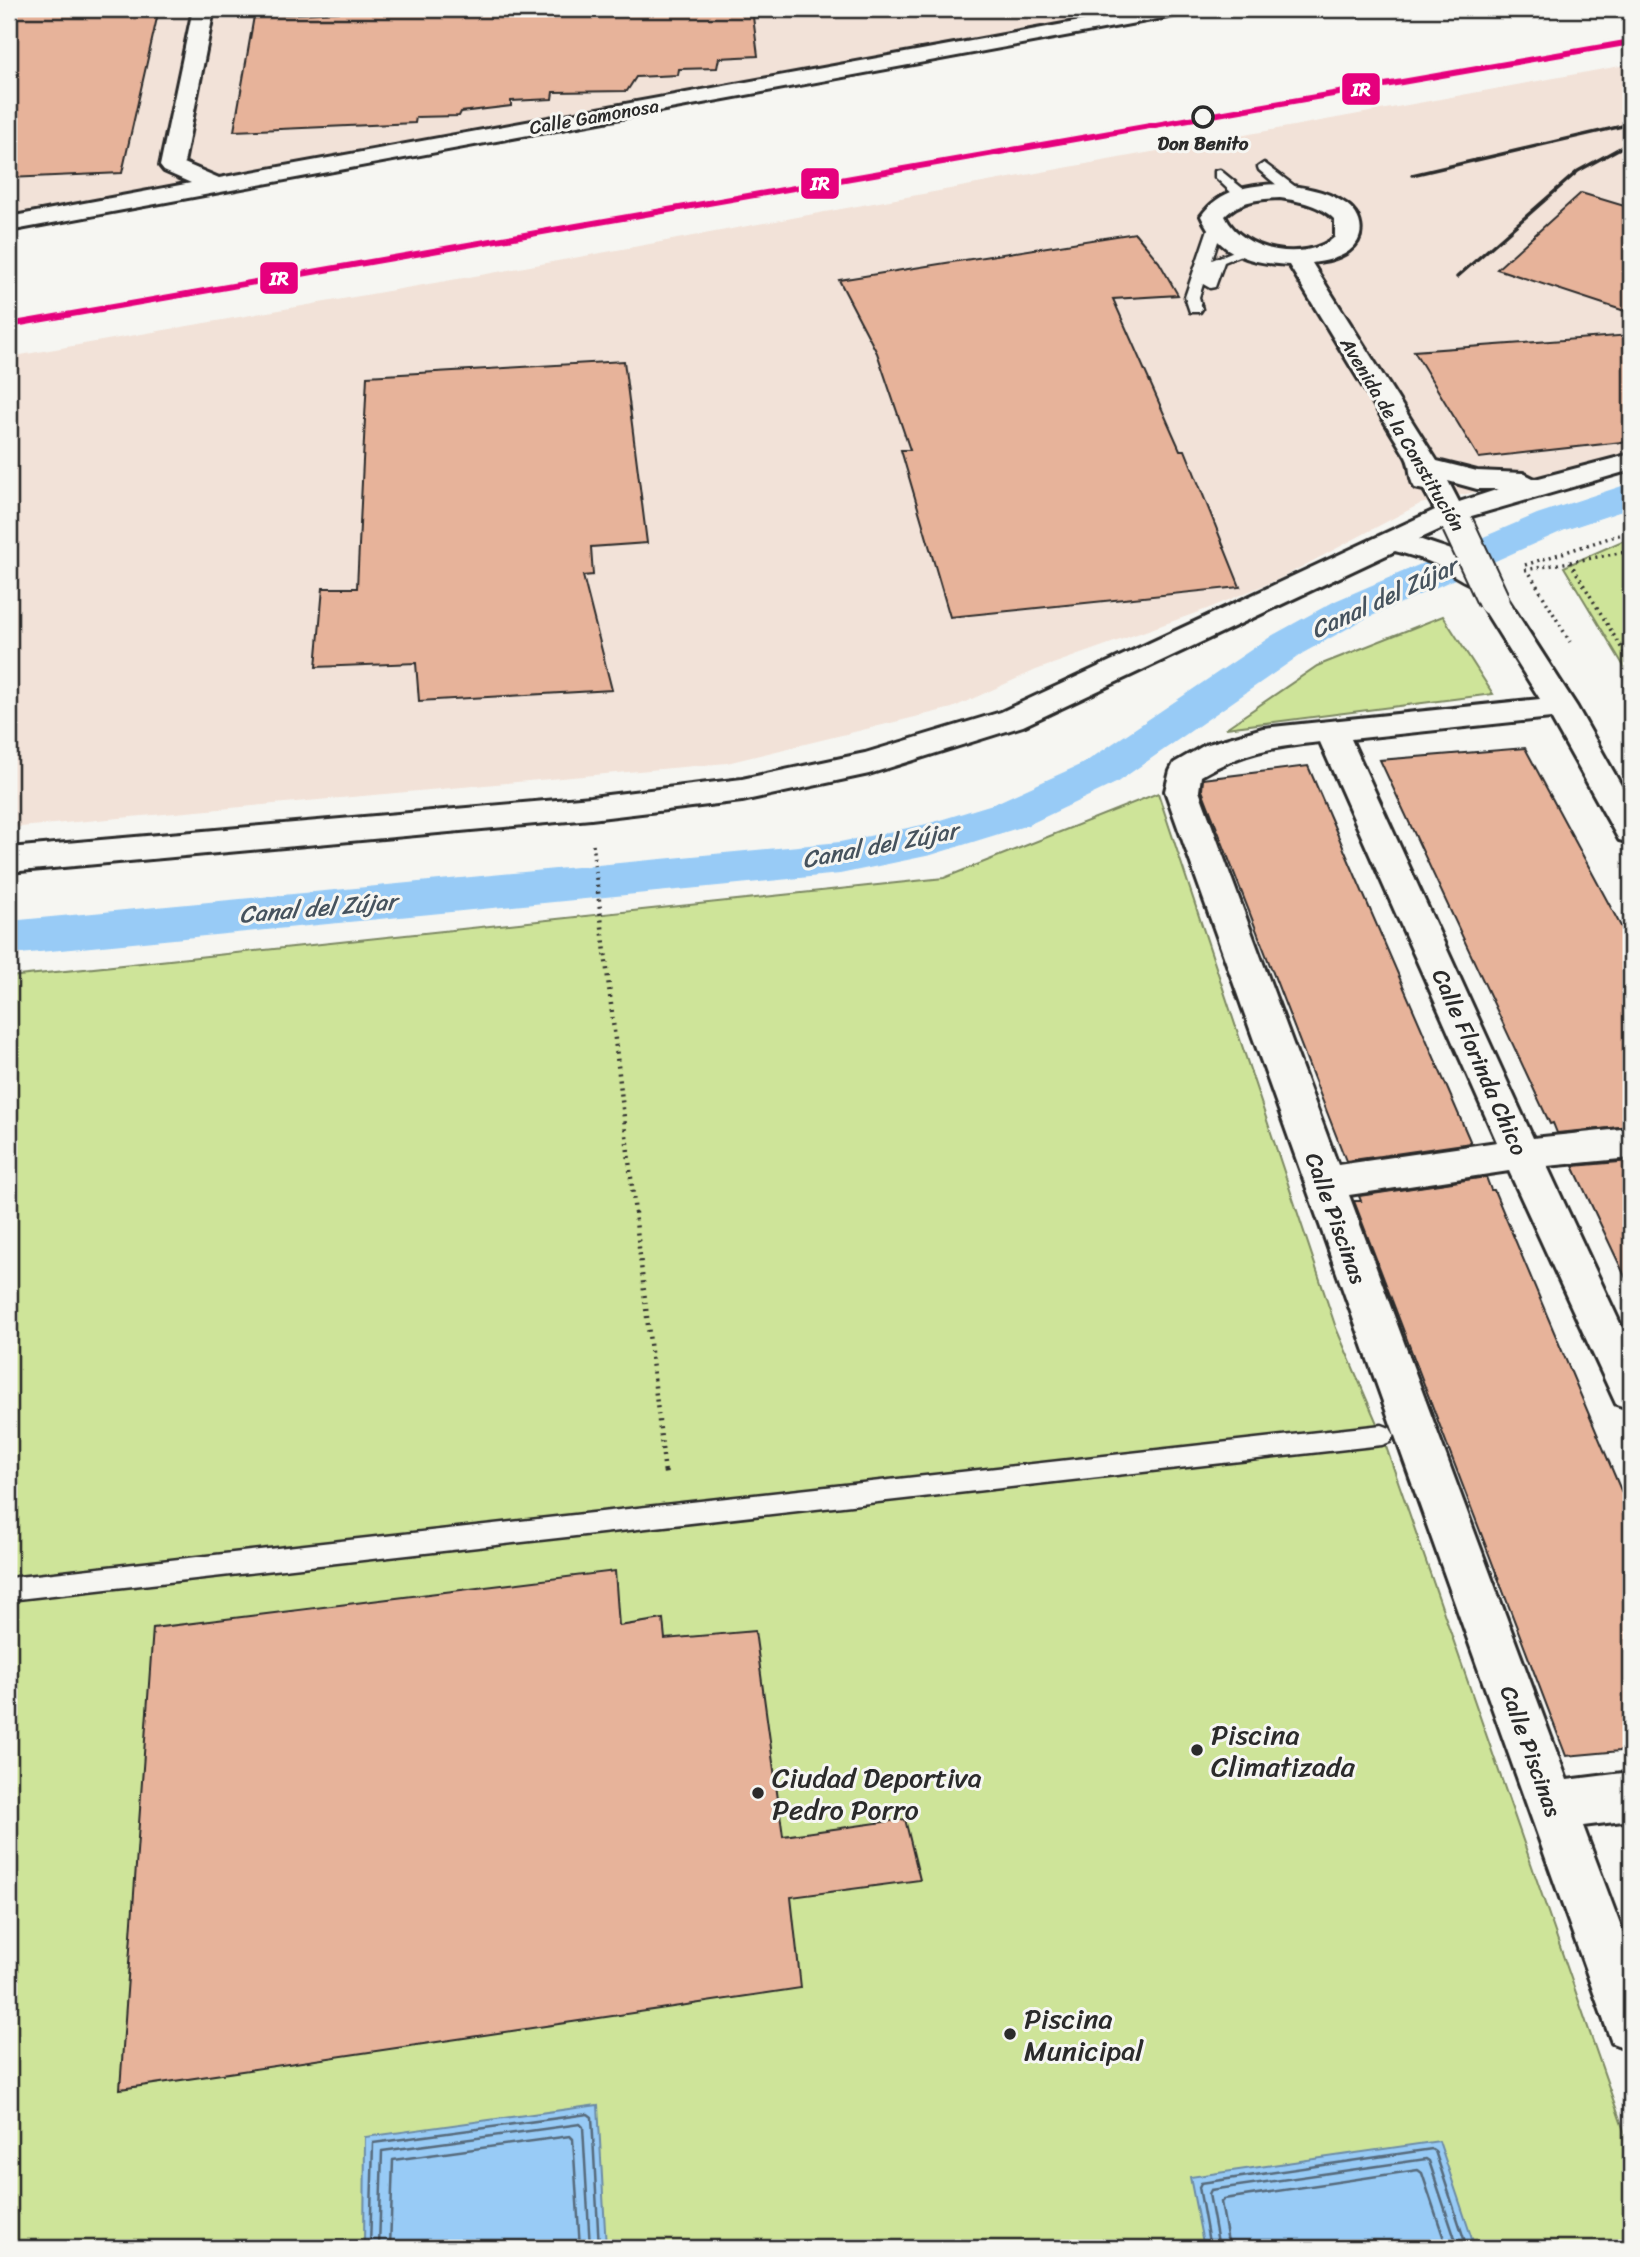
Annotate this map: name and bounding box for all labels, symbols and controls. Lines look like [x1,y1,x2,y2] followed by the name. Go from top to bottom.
[1341,72,1381,106] line badge: IR
[1350,73,1371,106] text: IR
[527,89,662,144] street label: Calle Gamonosa
[1192,106,1214,128] marker: Don Benito
[1158,127,1249,160] place label: Don Benito
[800,167,840,200] line badge: IR
[809,167,830,200] text: IR
[259,261,299,295] line badge: IR
[268,262,289,295] text: IR
[1331,330,1474,538] street label: Avenida de la Constitución
[1304,544,1468,650] water label: Canal del Zújar
[798,809,966,881] water label: Canal del Zújar
[237,880,403,936] water label: Canal del Zújar
[1420,962,1539,1163] street label: Calle Florinda Chico
[1293,1147,1378,1290] street label: Calle Piscinas
[1488,1680,1573,1823] street label: Calle Piscinas
[1211,1710,1356,1791] place label: Piscina Climatizada
[1189,1742,1205,1758] marker: Piscina Climatizada
[772,1753,982,1834] place label: Ciudad Deportiva Pedro Porro
[750,1785,766,1801] marker: Ciudad Deportiva Pedro Porro
[1024,1994,1144,2075] place label: Piscina Municipal
[1002,2026,1018,2042] marker: Piscina Municipal

